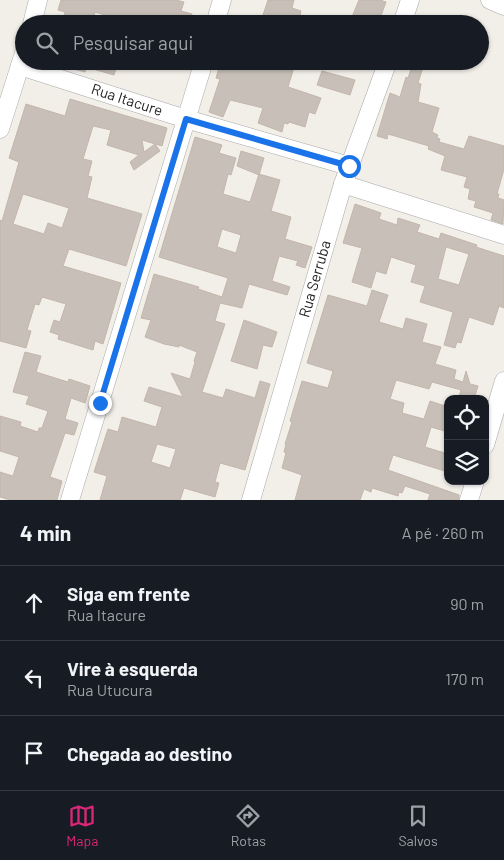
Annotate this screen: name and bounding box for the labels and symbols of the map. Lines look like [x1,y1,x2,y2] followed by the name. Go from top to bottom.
[89,79,165,119] street label: Rua Itacure
[338,155,361,178] route start
[294,238,334,319] street label: Rua Serruba
[89,392,112,415] route end

